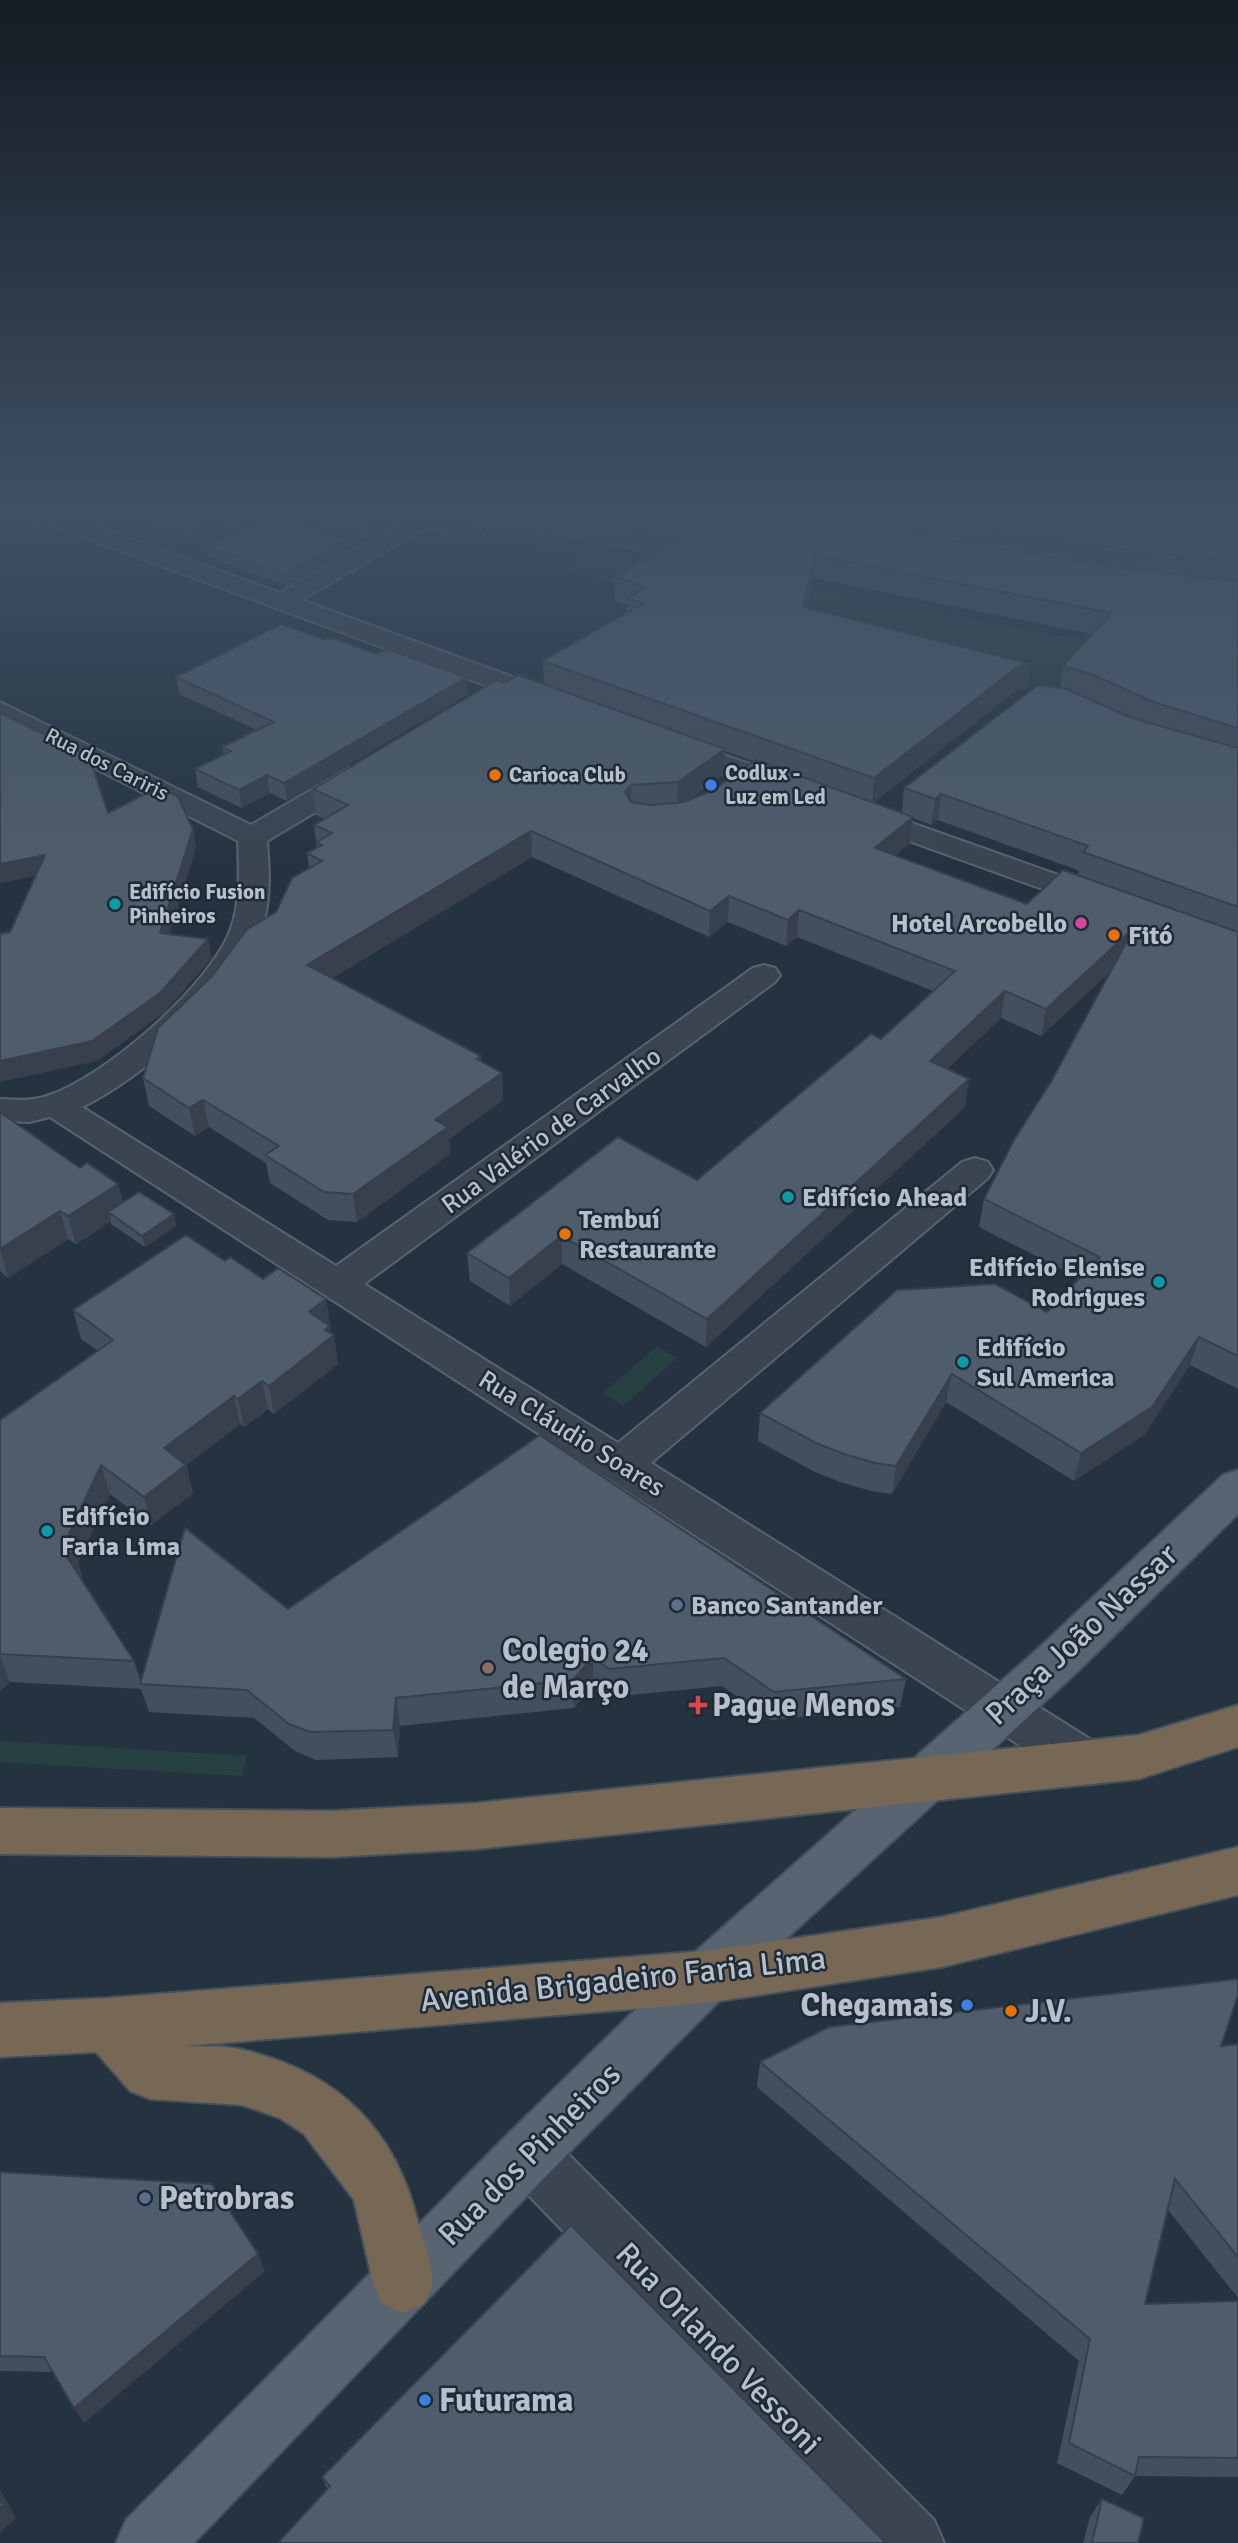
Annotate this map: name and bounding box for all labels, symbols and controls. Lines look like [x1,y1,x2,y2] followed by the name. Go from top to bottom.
[41,722,173,806] street label: Rua dos Cariris
[725,760,826,810] place label: Codlux - Luz em Led
[509,762,626,788] place label: Carioca Club
[487,767,503,783] marker: Carioca Club
[703,777,719,793] marker: Codlux - Luz em Led
[129,879,265,929] place label: Edifício Fusion Pinheiros
[107,896,123,912] marker: Edifício Fusion Pinheiros
[891,908,1067,940] place label: Hotel Arcobello
[1073,915,1089,931] marker: Hotel Arcobello
[1128,920,1173,952] place label: Fitó
[1106,927,1122,943] marker: Fitó
[435,1040,668,1221] street label: Rua Valério de Carvalho
[802,1182,967,1214] place label: Edifício Ahead
[780,1189,796,1205] marker: Edifício Ahead
[579,1204,717,1266] place label: Tembuí Restaurante
[557,1226,573,1242] marker: Tembuí Restaurante
[969,1252,1145,1314] place label: Edifício Elenise Rodrigues
[1151,1274,1167,1290] marker: Edifício Elenise Rodrigues
[977,1332,1114,1394] place label: Edifício Sul America
[955,1354,971,1370] marker: Edifício Sul America
[472,1364,670,1504] street label: Rua Cláudio Soares
[61,1501,180,1563] place label: Edifício Faria Lima
[39,1523,55,1539] marker: Edifício Faria Lima
[977,1535,1186,1733] street label: Praça João Nassar
[691,1590,883,1622] place label: Banco Santander
[669,1597,685,1613] marker: Banco Santander
[502,1631,649,1707] place label: Colegio 24 de Março
[480,1660,496,1676] marker: Colegio 24 de Março
[712,1686,895,1725] place label: Pague Menos
[690,1697,706,1713] marker: Pague Menos
[418,1939,828,2020] street label: Avenida Brigadeiro Faria Lima
[801,1986,953,2025] place label: Chegamais
[1025,1992,1072,2031] place label: J.V.
[959,1997,975,2013] marker: Chegamais
[1003,2003,1019,2019] marker: J.V.
[430,2055,629,2254] street label: Rua dos Pinheiros
[159,2179,294,2218] place label: Petrobras
[137,2190,153,2206] marker: Petrobras
[608,2234,830,2462] street label: Rua Orlando Vessoni
[439,2381,573,2420] place label: Futurama
[417,2392,433,2408] marker: Futurama

